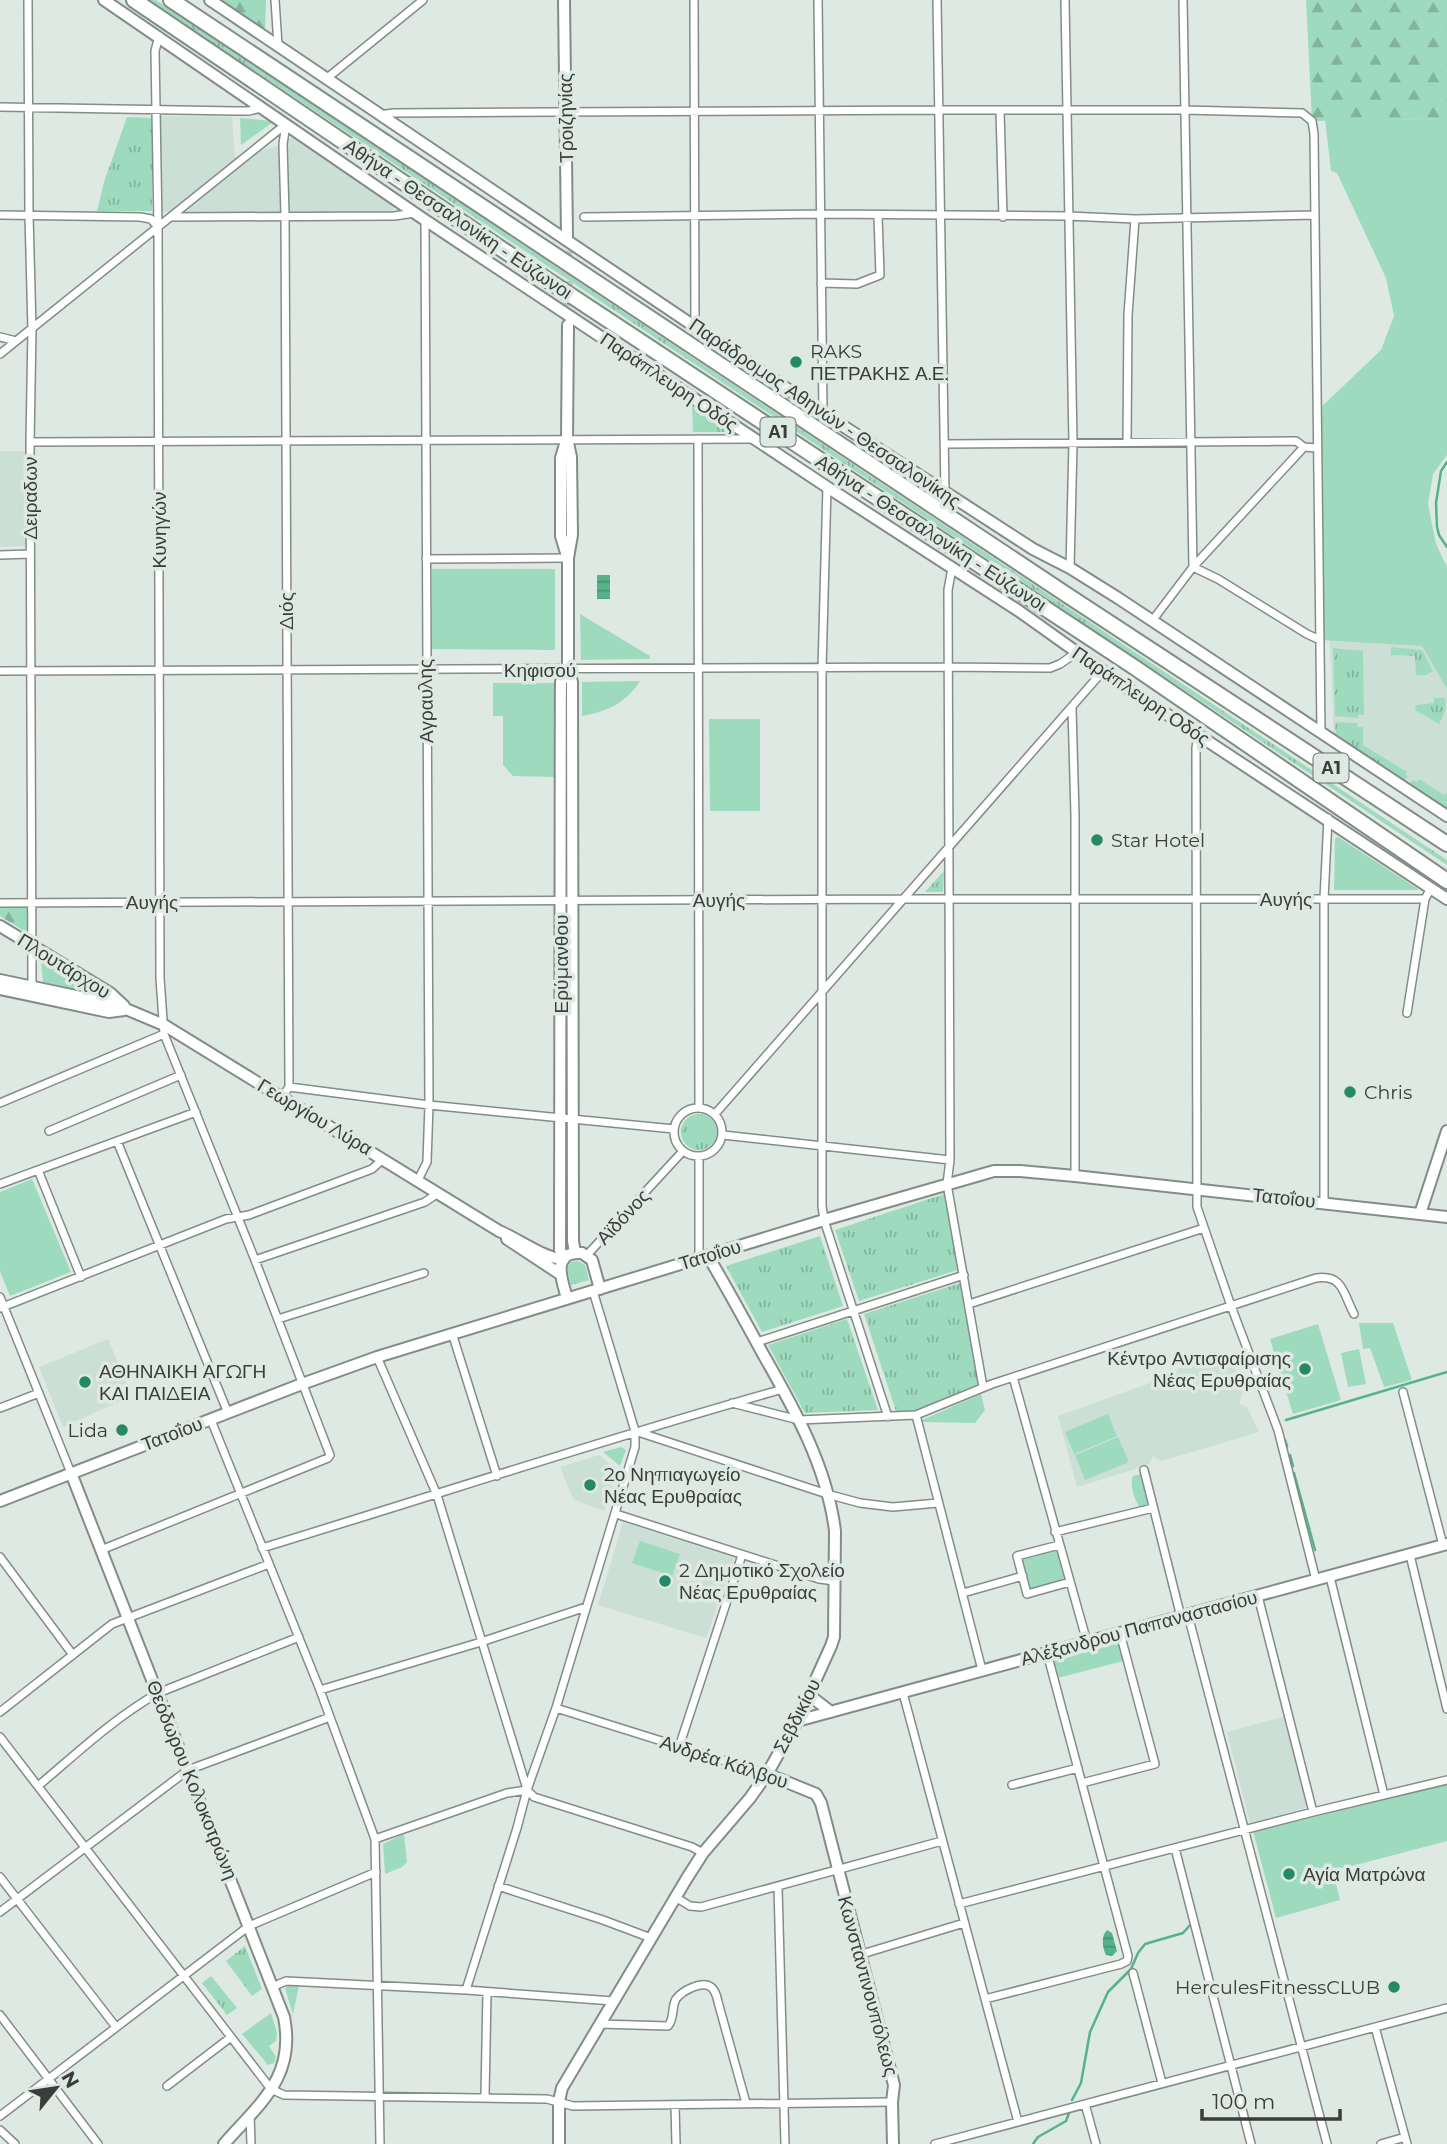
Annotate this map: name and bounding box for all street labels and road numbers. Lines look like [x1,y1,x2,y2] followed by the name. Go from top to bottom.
[554,73,578,163] street label: Τροιζηνίας
[340,134,576,304] street label: Αθήνα - Θεσσαλονίκη - Εύζωνοι
[685,313,965,513] street label: Παράδρομος Αθηνών - Θεσσαλονίκης
[596,328,742,436] street label: Παράπλευρη Οδός
[760,418,796,446] road number: Α1
[811,450,1051,616] street label: Αθήνα - Θεσσαλονίκη - Εύζωνοι
[19,456,42,540] street label: Δειραδων
[148,492,171,568] street label: Κυνηγών
[275,592,298,630] street label: Διός
[1068,642,1214,750] street label: Παράπλευρη Οδός
[414,659,438,743] street label: Αγραυλης
[504,659,576,682] street label: Κηφισού
[1314,754,1348,782] road number: Α1
[1260,888,1312,911] street label: Αυγής
[693,889,745,912] street label: Αυγής
[126,891,178,914] street label: Αυγής
[550,915,573,1013] street label: Ερύμανθου
[13,928,115,1004] street label: Πλουτάρχου
[253,1074,377,1160] street label: Γεωργίου Λύρα
[1251,1183,1317,1213] street label: Τατοΐου
[592,1185,654,1249] street label: Αϊδόνος
[676,1235,744,1275] street label: Τατοΐου
[138,1412,206,1456] street label: Τατοΐου
[1018,1585,1260,1671] street label: Αλέξανδρου Παπαναστασίου
[768,1675,826,1757] street label: Σεβδικίου
[142,1677,242,1883] street label: Θεόδωρου Κολοκοτρώνη
[657,1730,791,1794] street label: Ανδρέα Κάλβου
[833,1893,903,2079] street label: Κωνσταντινουπόλεως

